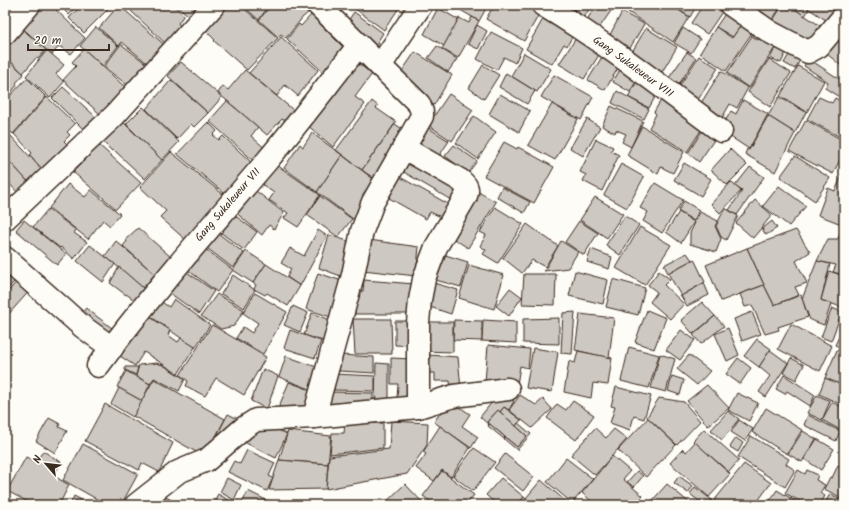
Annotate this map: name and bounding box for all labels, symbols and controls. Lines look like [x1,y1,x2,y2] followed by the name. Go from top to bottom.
[28,26,109,52] scale bar
[34,31,62,50] text: 20 m
[589,31,677,103] street label: Gang Sukaleueur VIII
[191,164,265,246] street label: Gang Sukaleueur VII
[26,444,66,484] north arrow
[28,452,48,467] text: N

